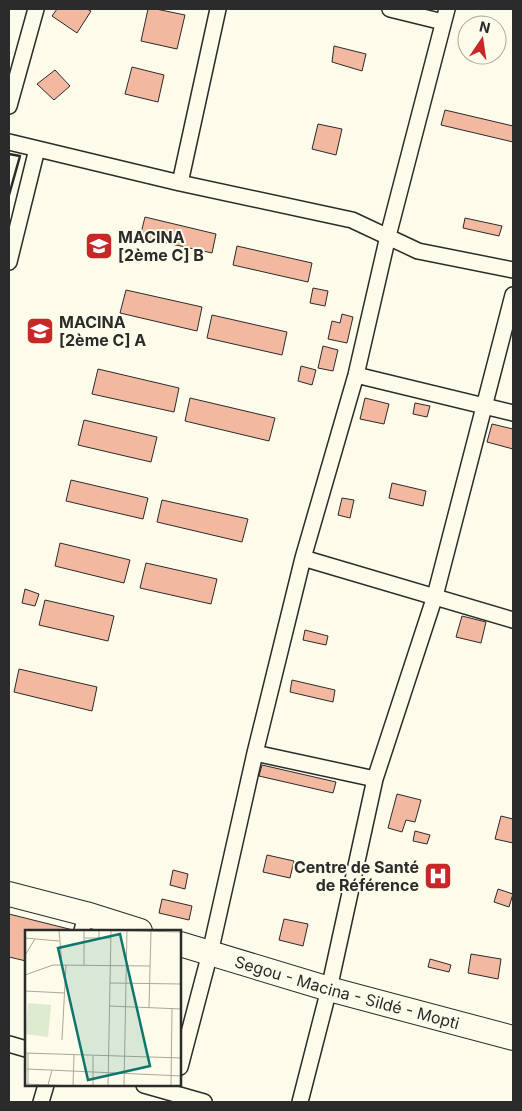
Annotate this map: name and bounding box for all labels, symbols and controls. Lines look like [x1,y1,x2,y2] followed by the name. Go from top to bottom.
[457,15,507,65] north arrow
[478,17,492,36] text: N
[118,227,204,265] place label: MACINA [2ème C] B
[84,231,114,261] school or university icon: MACINA [2ème C] B
[59,312,146,350] place label: MACINA [2ème C] A
[25,316,55,346] school or university icon: MACINA [2ème C] A
[294,857,419,895] place label: Centre de Santé de Référence
[423,861,453,891] hospital icon: Centre de Santé de Référence
[25,930,181,1086] inset map
[232,951,462,1033] street label: Segou - Macina - Sildé - Mopti

